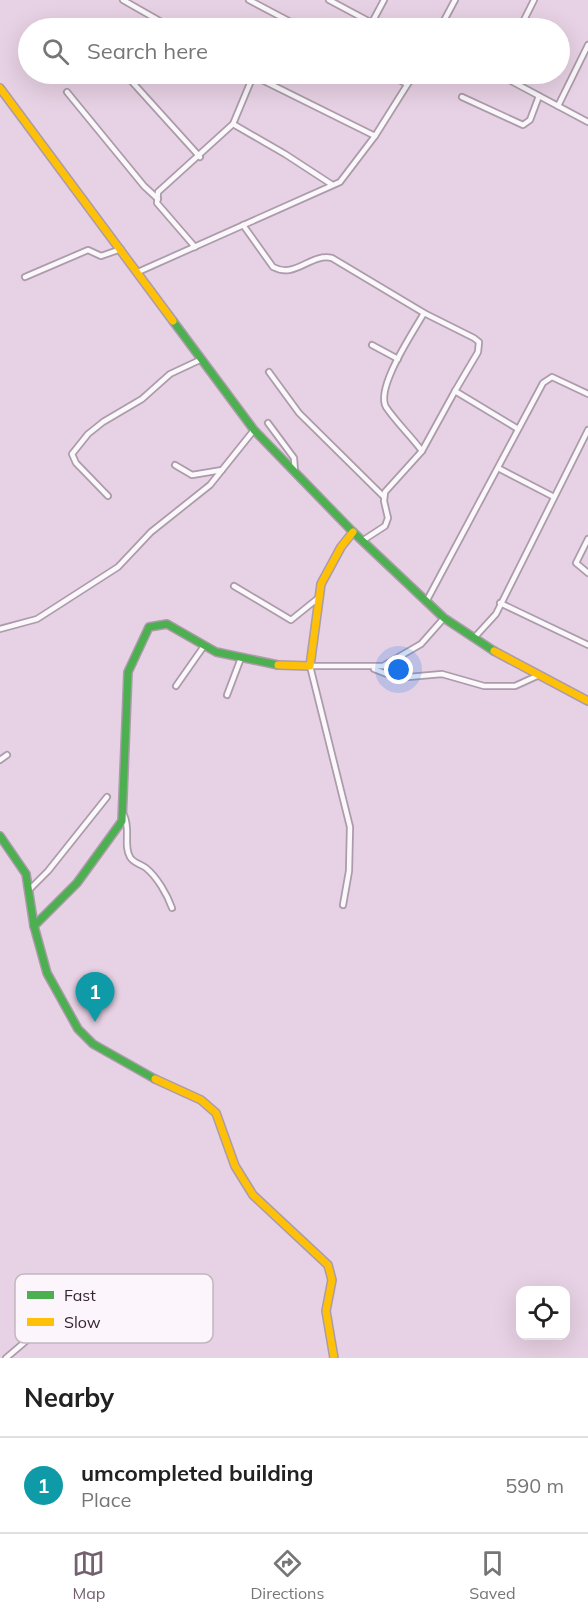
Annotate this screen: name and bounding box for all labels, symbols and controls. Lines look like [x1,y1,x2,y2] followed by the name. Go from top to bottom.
[18,18,570,84] search box
[39,35,72,68] icon: search
[87,37,208,65] text: Search here
[384,655,413,684] your location
[76,972,115,1022] pin: 1
[15,1274,213,1343] legend
[64,1285,96,1305] text: Fast
[516,1286,570,1340] map controls
[516,1286,570,1340] button: locate
[64,1312,101,1332] text: Slow
[24,1381,114,1414] text: Nearby
[81,1459,313,1487] text: umcompleted building
[38,1473,50,1498] text: 1
[505,1473,564,1498] text: 590 m
[81,1487,131,1512] text: Place
[72,1547,105,1603] tab: Map
[250,1547,324,1603] tab: Directions
[469,1547,516,1603] tab: Saved

